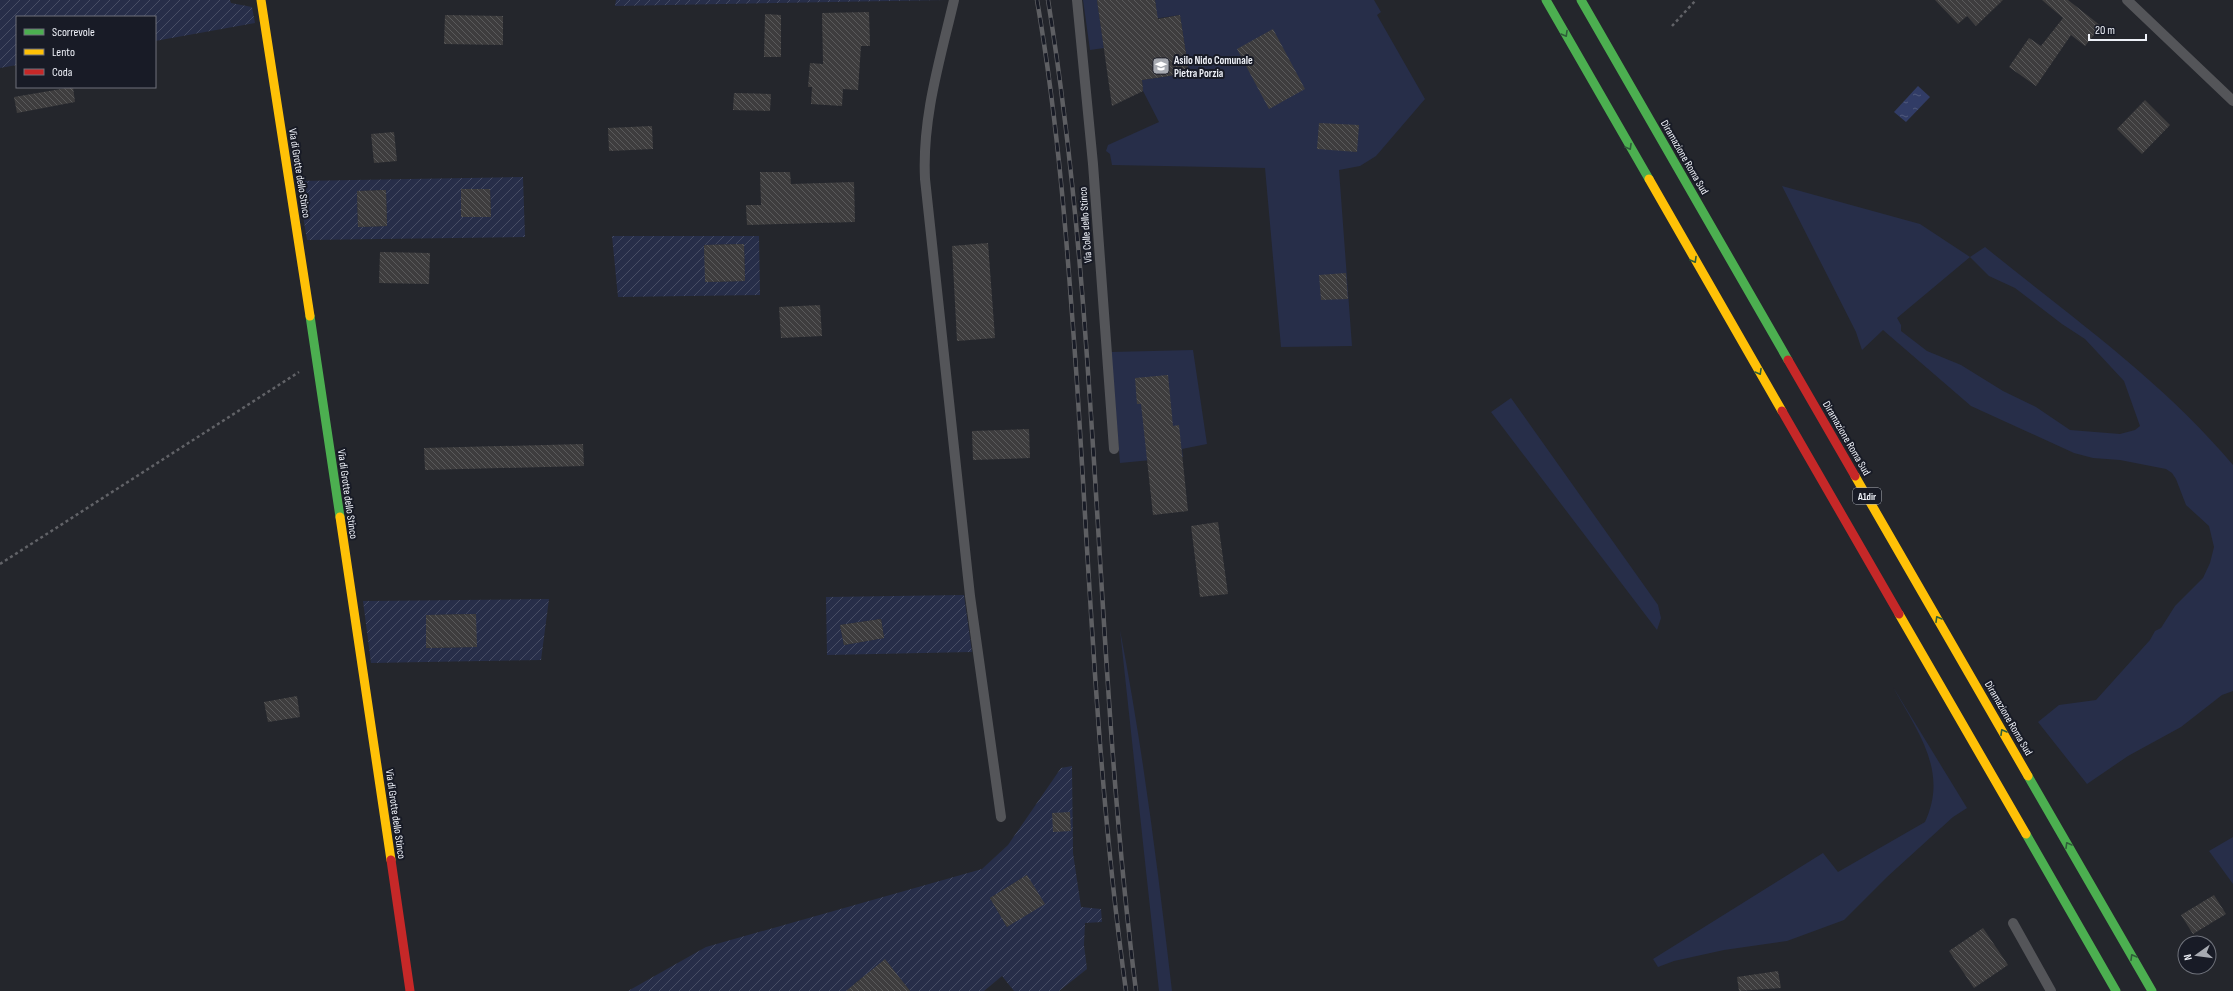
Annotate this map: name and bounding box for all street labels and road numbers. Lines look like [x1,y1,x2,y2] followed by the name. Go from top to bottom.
[1658,118,1711,197] street label: Diramazione Roma Sud
[286,127,313,219] street label: Via di Grotte dello Stinco
[1076,186,1095,263] street label: Via Colle dello Stinco
[1820,399,1873,478] street label: Diramazione Roma Sud
[335,448,360,540] street label: Via di Grotte dello Stinco
[1853,488,1881,504] road number: A1dir
[1982,679,2035,758] street label: Diramazione Roma Sud
[383,768,408,860] street label: Via di Grotte dello Stinco

